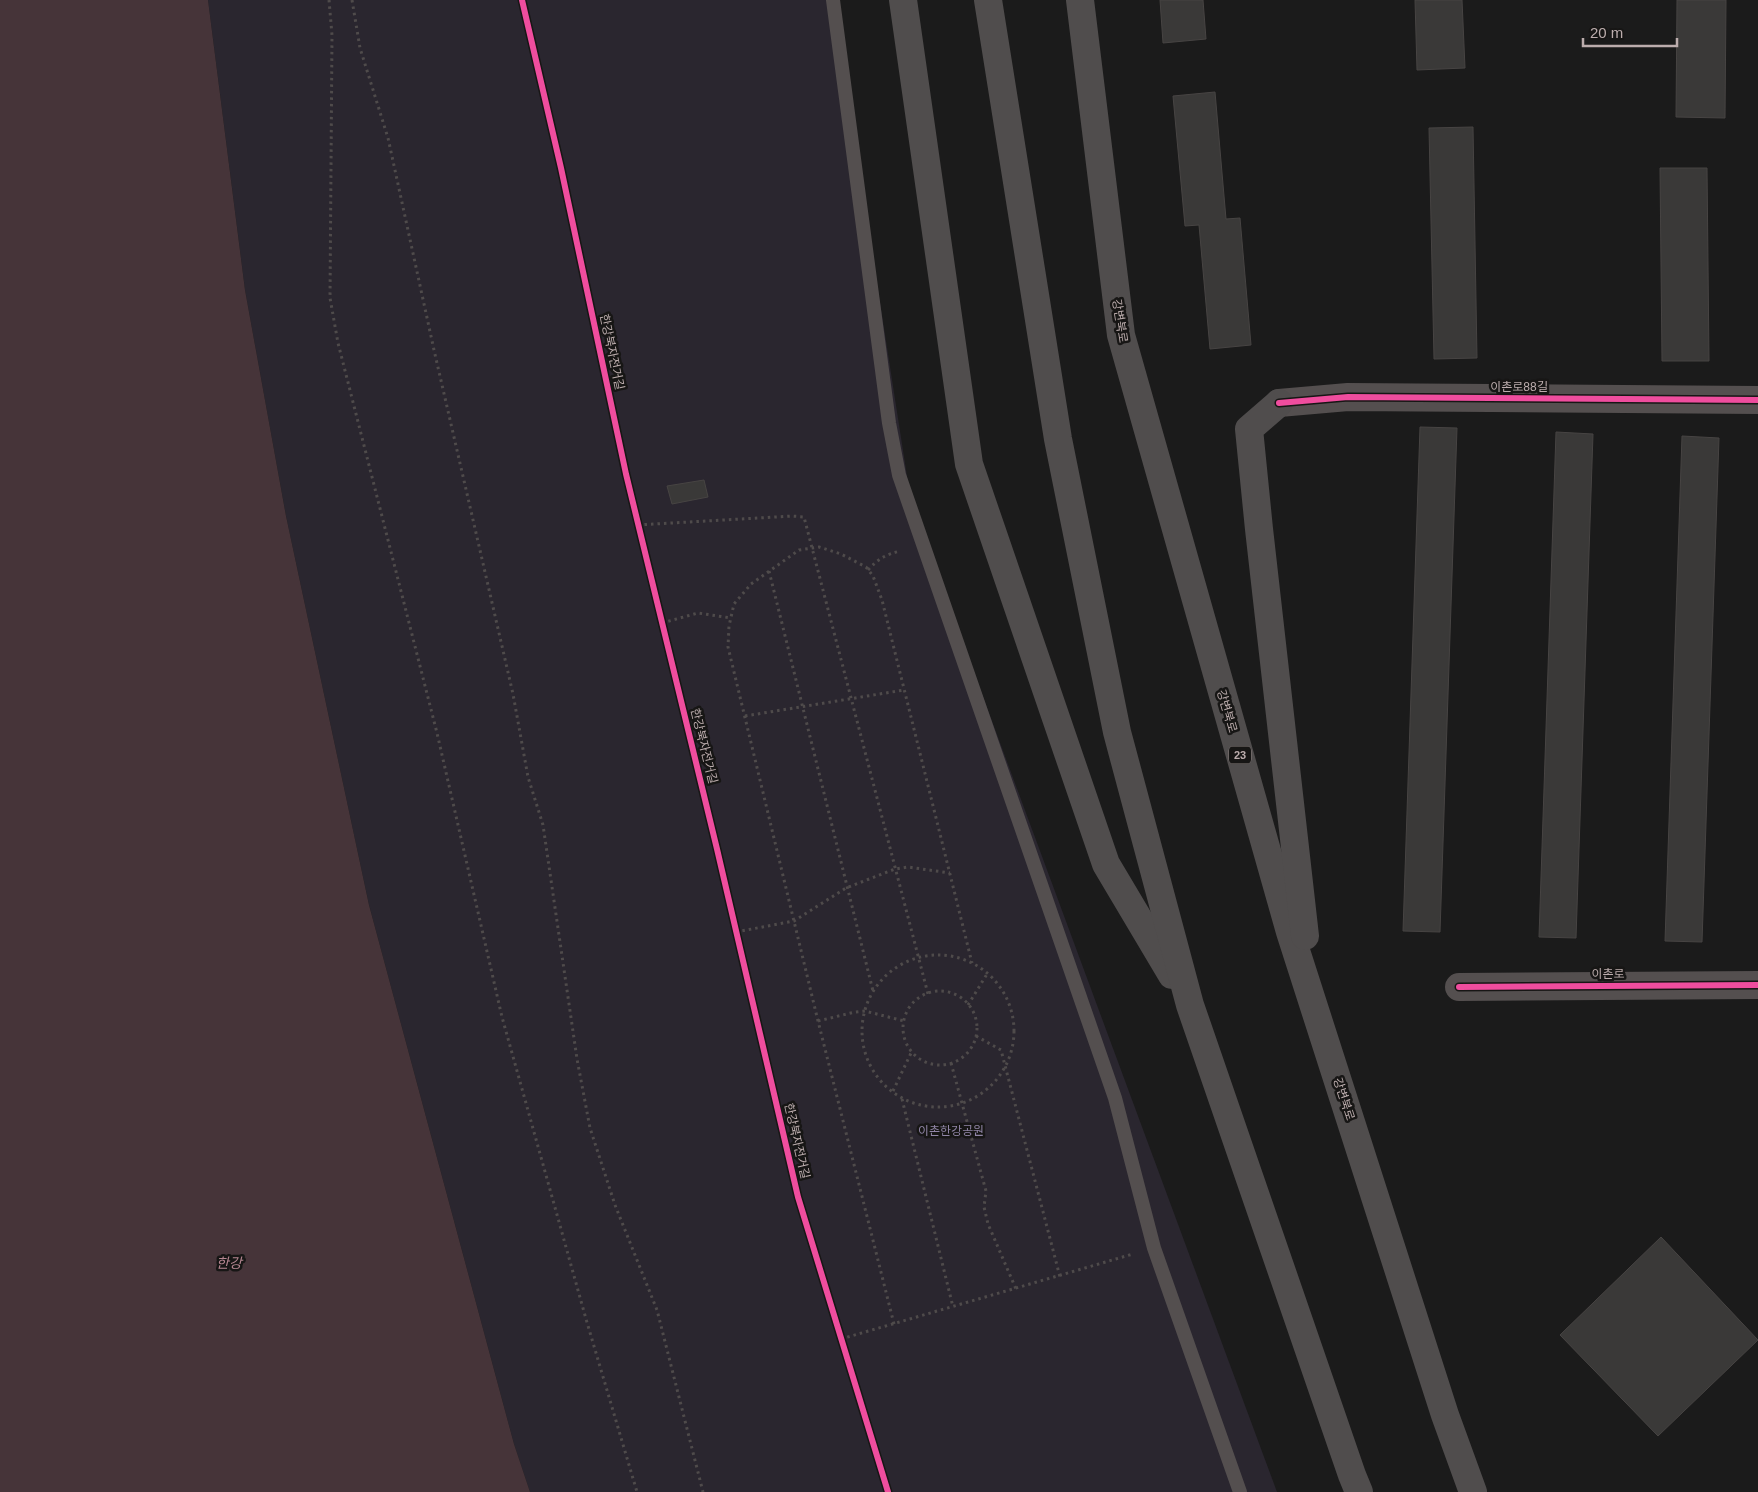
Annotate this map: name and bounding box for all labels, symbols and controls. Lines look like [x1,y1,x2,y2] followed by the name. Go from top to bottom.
[1583,15,1677,47] scale bar
[1590,24,1623,41] text: 20 m
[1110,298,1130,344] street label: 강변북로
[597,313,627,391] street label: 한강북자전거길
[1490,380,1548,394] street label: 이촌로88길
[1214,688,1240,734] street label: 강변북로
[688,707,720,785] street label: 한강북자전거길
[1229,746,1251,764] road number: 23
[1591,967,1625,981] street label: 이촌로
[1331,1076,1357,1122] street label: 강변북로
[781,1102,813,1180] street label: 한강북자전거길
[918,1124,984,1138] park label: 이촌한강공원
[216,1255,244,1271] water label: 한강

